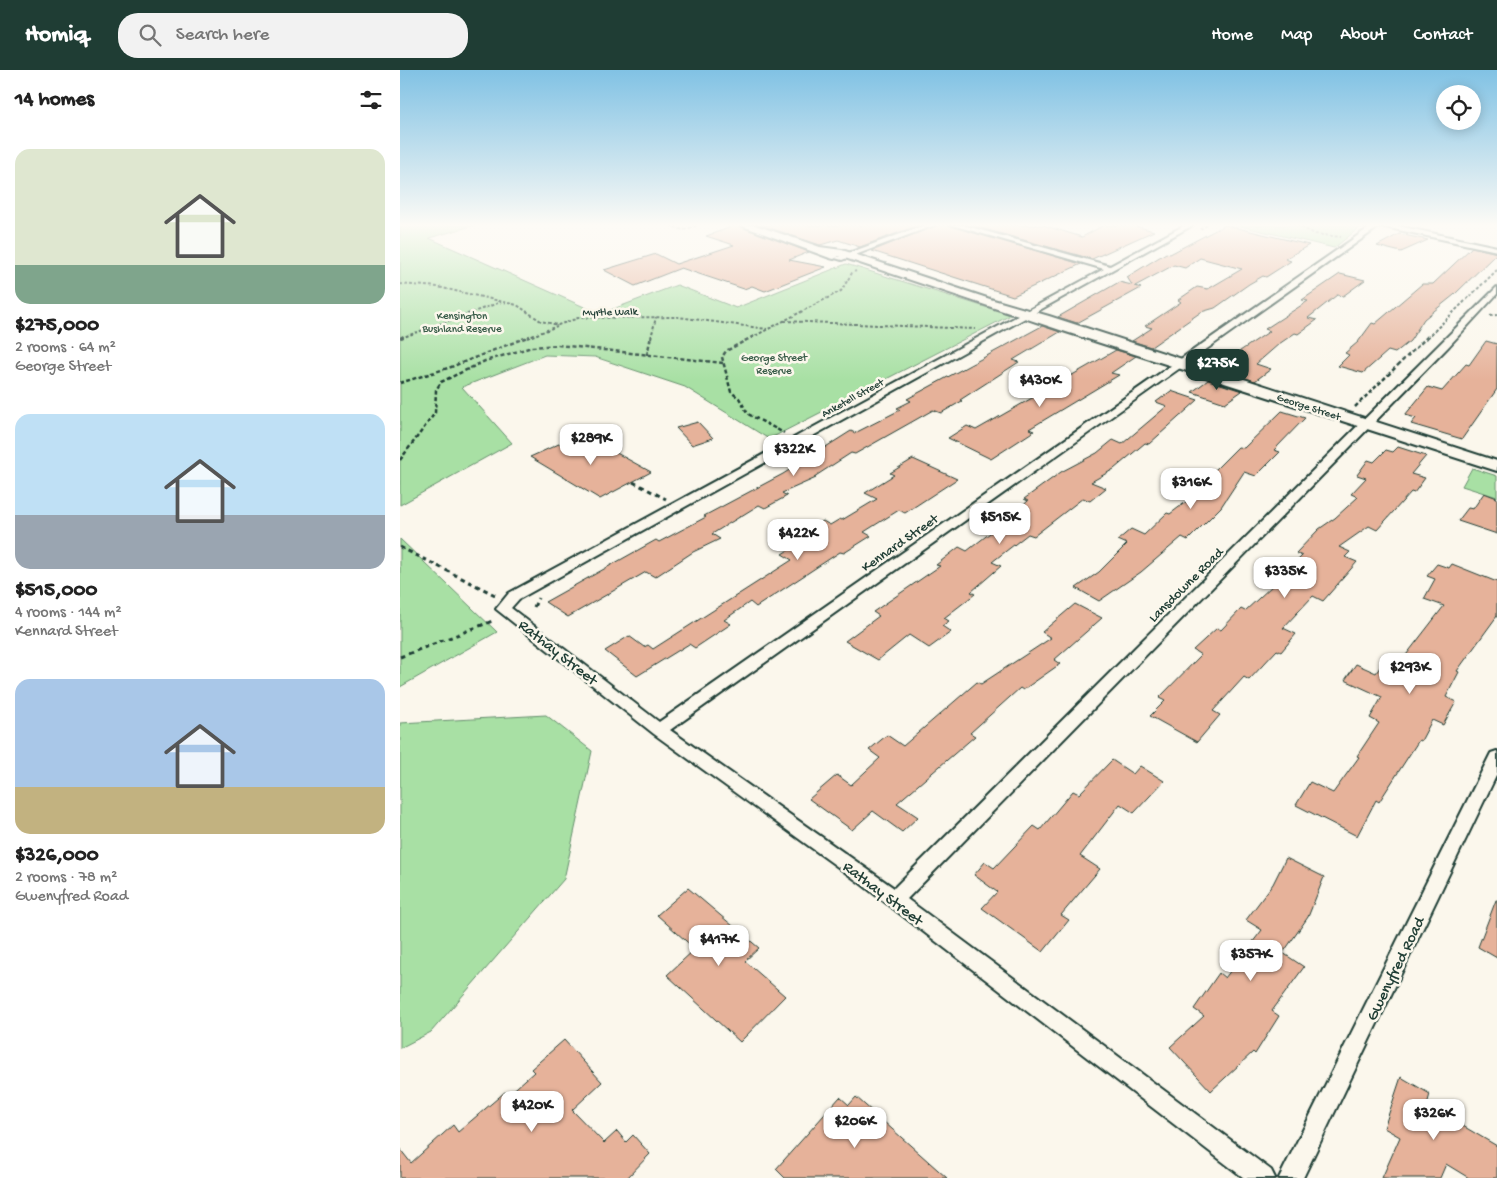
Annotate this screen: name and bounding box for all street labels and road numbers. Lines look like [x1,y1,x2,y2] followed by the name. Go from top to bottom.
[582,307,639,319] street label: Myrtle Walk
[820,376,887,421] street label: Anketell Street
[1275,392,1343,424] street label: George Street
[859,511,943,577] street label: Kennard Street
[1146,544,1229,627] street label: Lansdowne Road
[513,617,602,692] street label: Rathay Street
[838,858,927,932] street label: Rathay Street
[1364,913,1431,1025] street label: Gwenyfred Road

